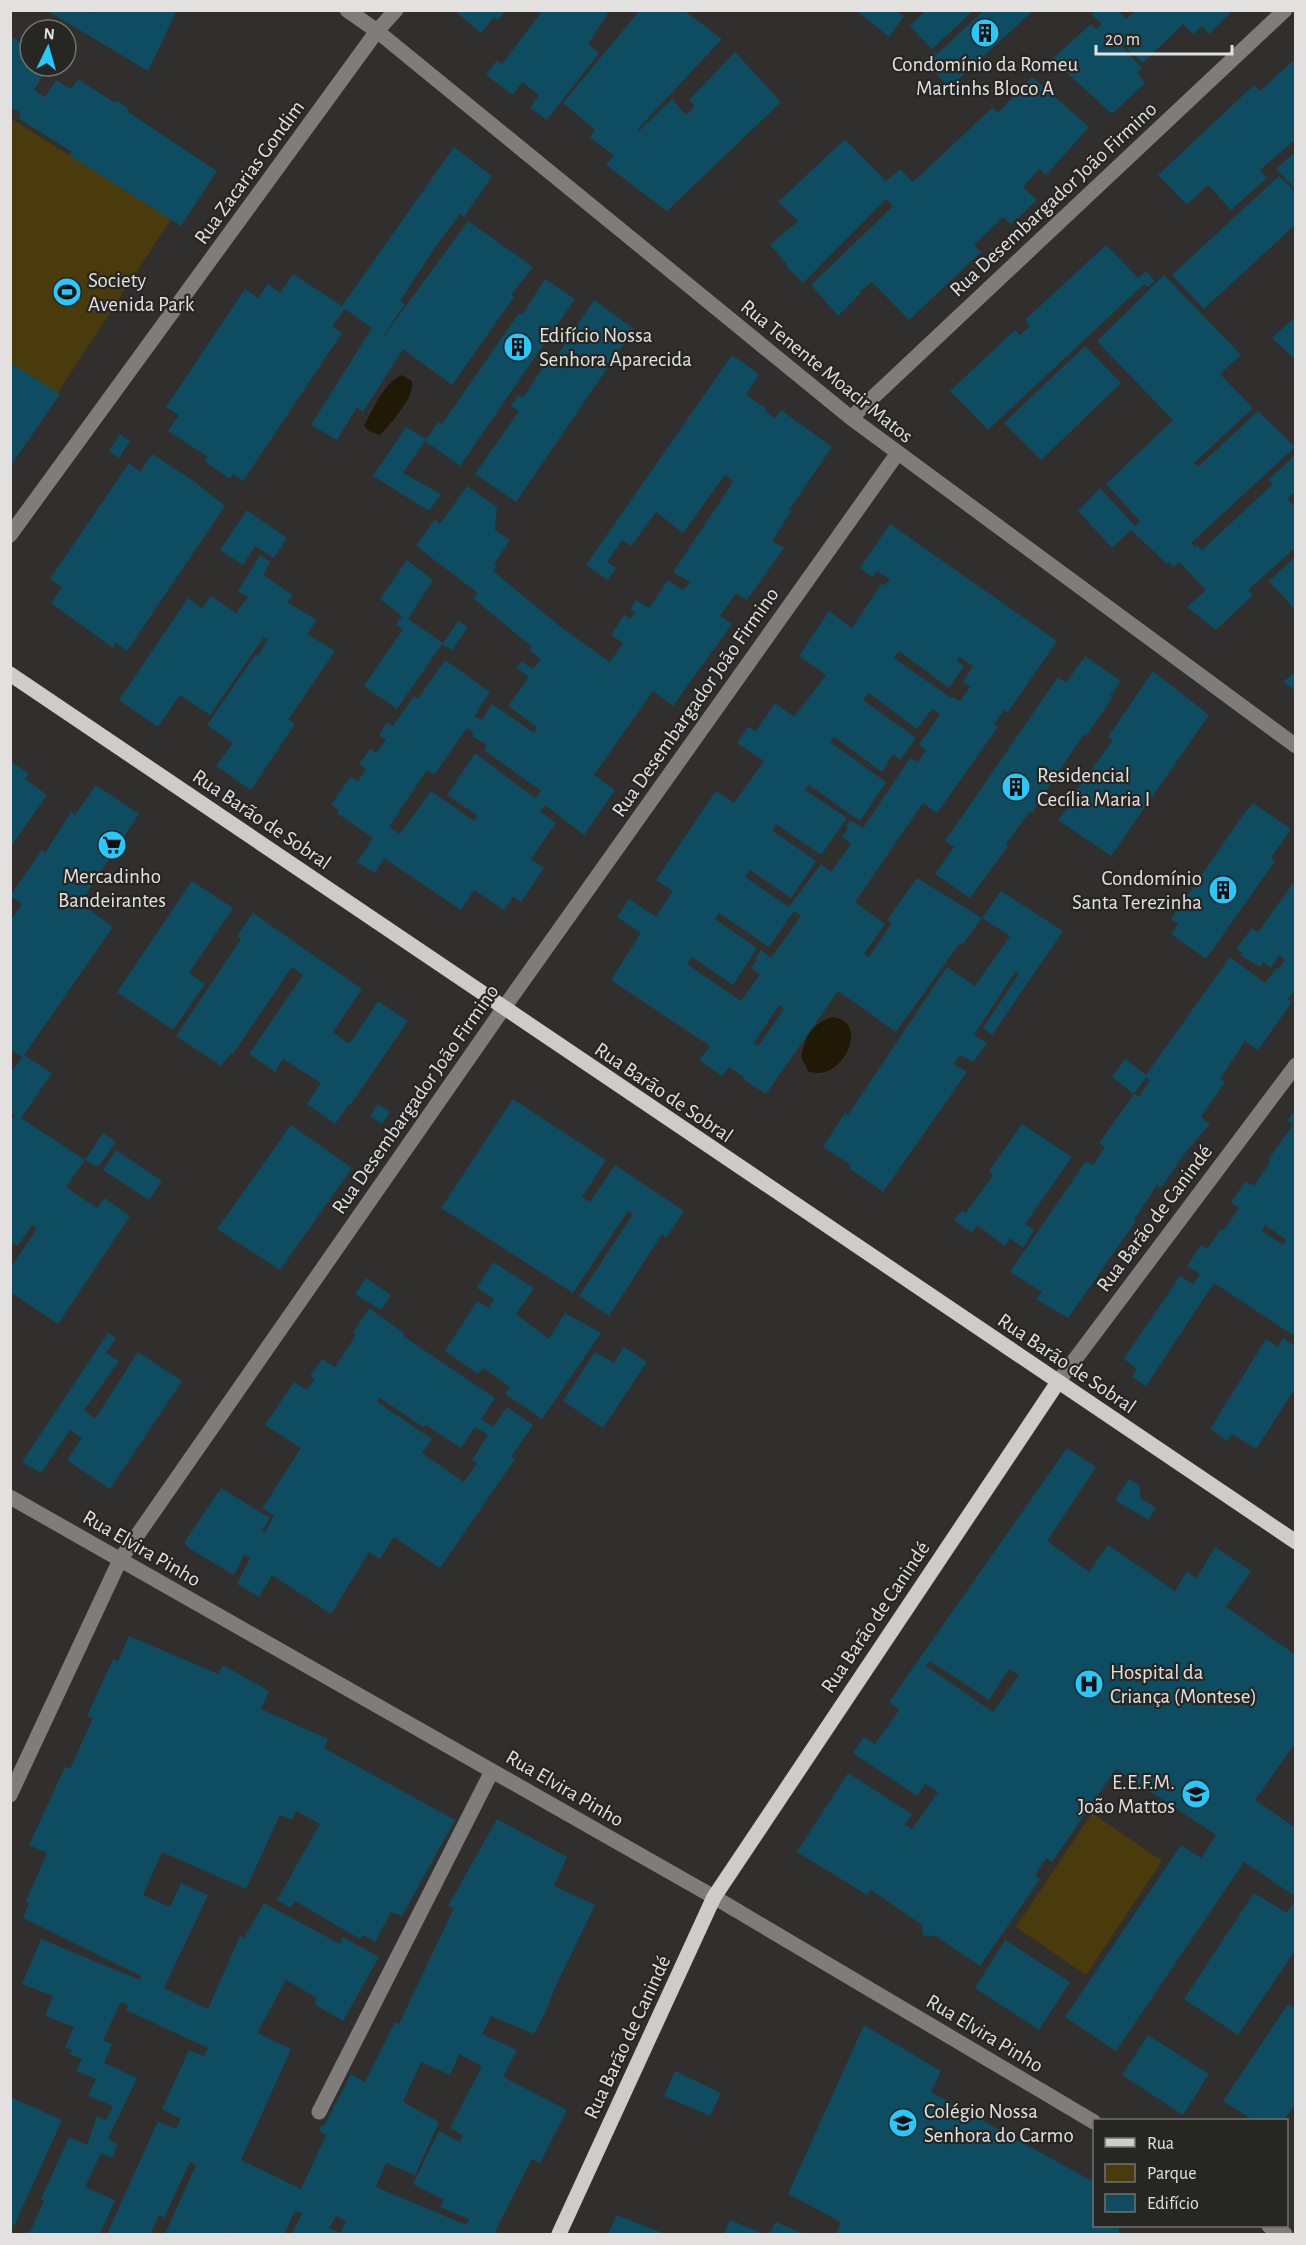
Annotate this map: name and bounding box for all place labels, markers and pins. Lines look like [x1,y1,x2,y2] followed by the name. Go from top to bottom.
[969,17,1001,49] building icon: Condomínio da Romeu Martinhs Bloco A
[892,54,1078,99] place label: Condomínio da Romeu Martinhs Bloco A
[88,270,195,315] place label: Society Avenida Park
[51,276,83,308] sports icon: Society Avenida Park
[539,325,692,370] place label: Edifício Nossa Senhora Aparecida
[502,331,534,363] building icon: Edifício Nossa Senhora Aparecida
[1037,765,1150,810] place label: Residencial Cecília Maria I
[1000,771,1032,803] building icon: Residencial Cecília Maria I
[96,829,128,861] supermarket icon: Mercadinho Bandeirantes
[58,866,166,911] place label: Mercadinho Bandeirantes
[1072,868,1202,913] place label: Condomínio Santa Terezinha
[1207,874,1239,906] building icon: Condomínio Santa Terezinha
[1110,1662,1257,1707] place label: Hospital da Criança (Montese)
[1073,1668,1105,1700] hospital icon: Hospital da Criança (Montese)
[1078,1772,1175,1817] place label: E.E.F.M. João Mattos
[1180,1778,1212,1810] school or university icon: E.E.F.M. João Mattos
[924,2101,1074,2146] place label: Colégio Nossa Senhora do Carmo
[887,2107,919,2139] school or university icon: Colégio Nossa Senhora do Carmo

